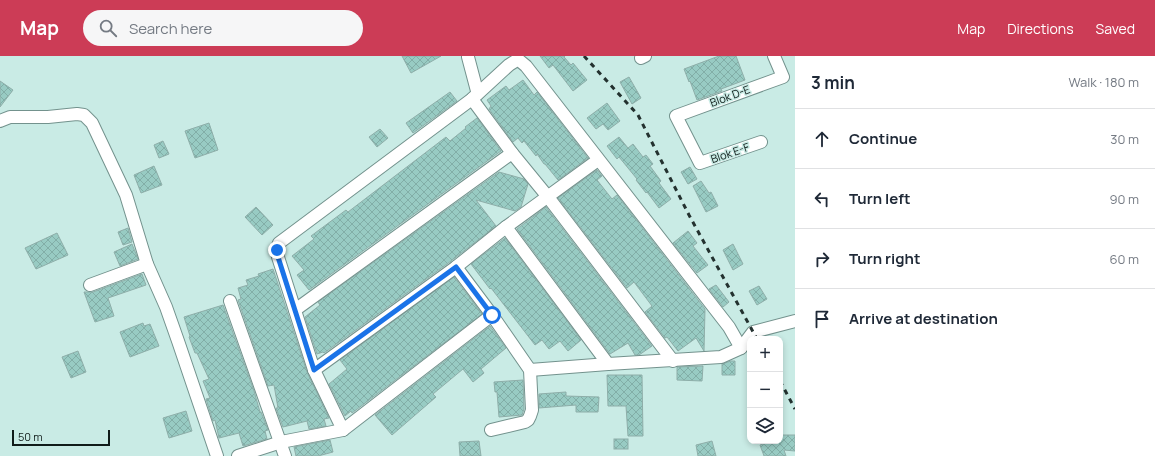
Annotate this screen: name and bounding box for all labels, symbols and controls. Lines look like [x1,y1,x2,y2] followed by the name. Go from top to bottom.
[83,10,363,46] search box
[20,15,59,41] text: Map
[97,17,119,39] icon: search
[129,18,212,39] text: Search here
[957,19,985,38] text: Map
[1007,19,1074,38] text: Directions
[1096,19,1135,38] text: Saved
[811,71,855,94] text: 3 min
[1068,73,1139,91] text: Walk · 180 m
[708,81,752,110] street label: Blok D-E
[811,128,833,150] icon: ahead
[849,128,917,149] text: Continue
[1110,130,1139,148] text: 30 m
[709,139,752,166] street label: Blok E-F
[811,188,833,210] icon: left
[849,188,911,209] text: Turn left
[1109,190,1139,208] text: 90 m
[268,241,286,259] route end
[811,248,833,270] icon: right
[849,248,920,269] text: Turn right
[1109,250,1139,268] text: 60 m
[483,306,501,324] route start
[811,308,833,330] icon: arrive
[849,308,998,329] text: Arrive at destination
[747,336,783,444] map controls
[747,336,783,372] button: +
[747,372,783,408] button: −
[747,408,783,444] button: layers
[12,428,110,447] scale bar
[18,429,43,444] text: 50 m

